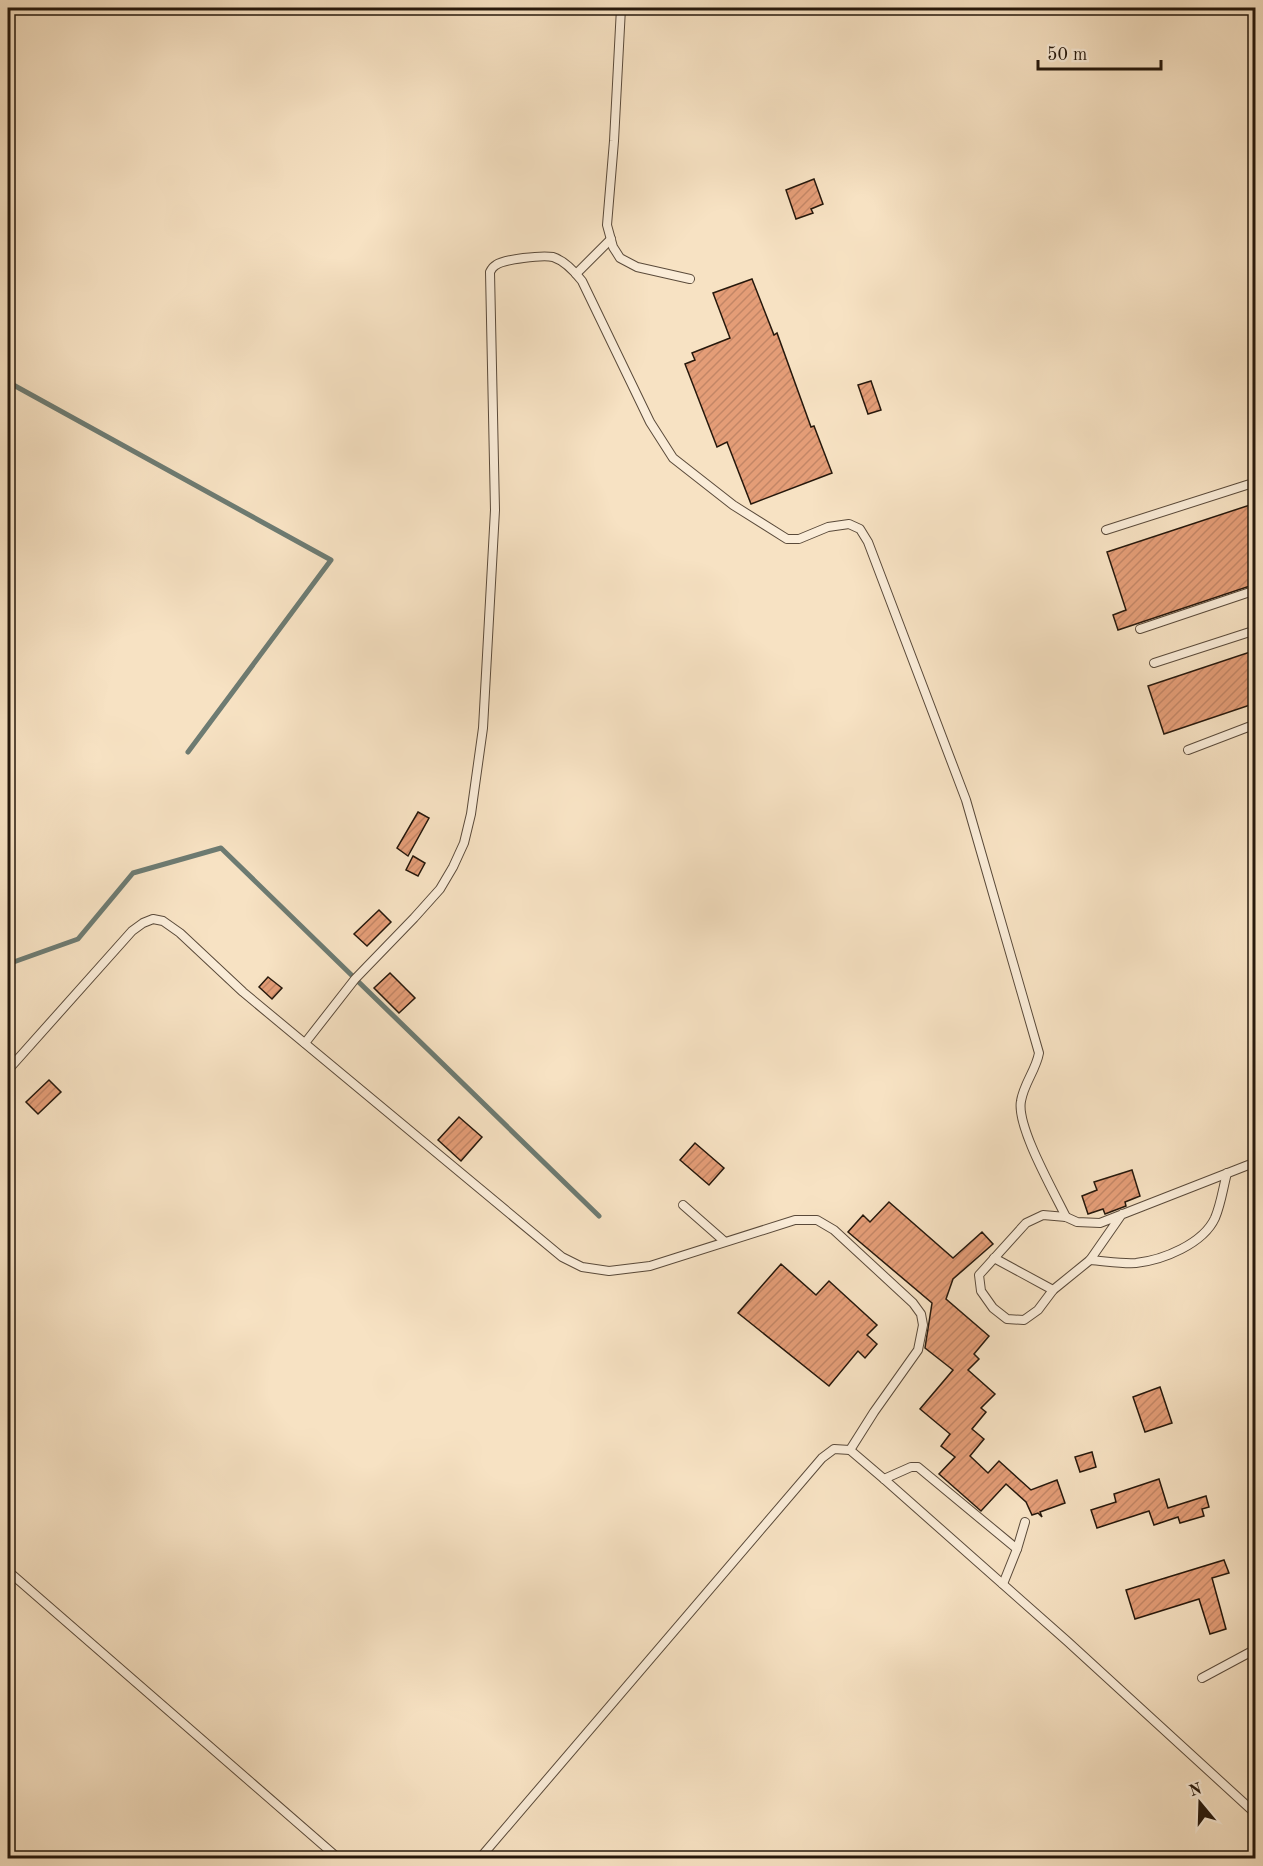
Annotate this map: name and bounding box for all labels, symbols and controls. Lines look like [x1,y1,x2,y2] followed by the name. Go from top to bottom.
[1038,33,1161,71] scale bar
[1047,46,1087,64] text: 50 m
[1170,1773,1230,1833] north arrow
[1187,1781,1205,1800] text: N

